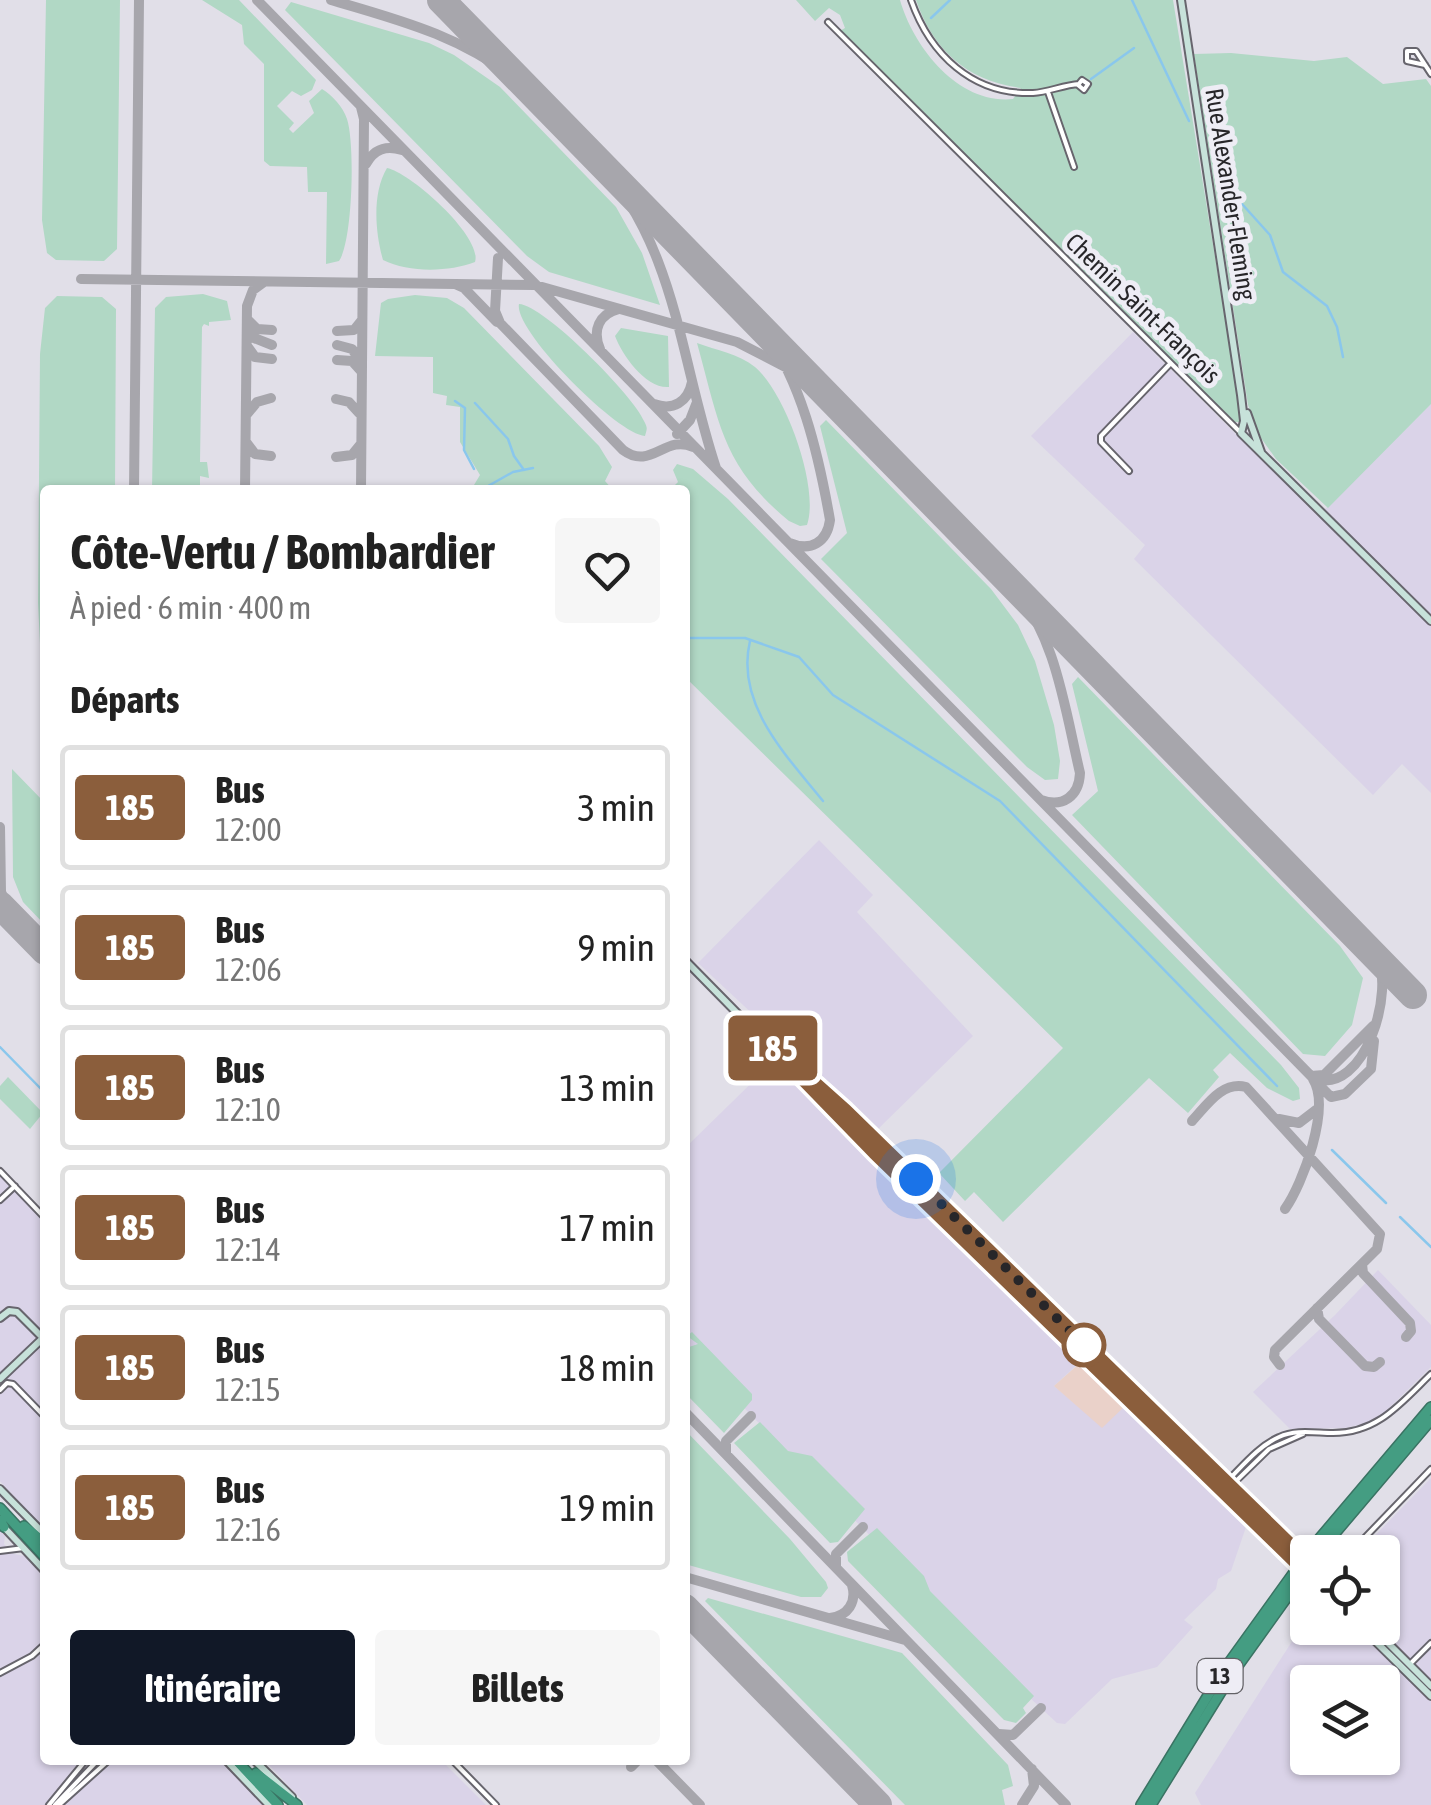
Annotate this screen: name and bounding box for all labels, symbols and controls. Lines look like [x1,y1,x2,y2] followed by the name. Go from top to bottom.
[1200,86,1262,302] street label: Rue Alexander-Fleming
[1060,227,1226,389] street label: Chemin Saint-François
[555,518,660,623] button: heart
[70,524,494,579] text: Côte-Vertu / Bombardier
[70,589,311,626] text: À pied · 6 min · 400 m
[70,678,179,721] text: Départs
[215,768,265,811] text: Bus
[577,786,655,829] text: 3 min
[105,787,155,827] text: 185
[215,811,282,848] text: 12:00
[215,908,265,951] text: Bus
[577,926,655,969] text: 9 min
[105,927,155,967] text: 185
[215,951,282,988] text: 12:06
[716,1016,830,1080] line badge: 185
[748,1028,798,1068] text: 185
[215,1048,265,1091] text: Bus
[560,1066,655,1109] text: 13 min
[105,1067,155,1107] text: 185
[215,1091,281,1128] text: 12:10
[891,1154,941,1204] your location
[215,1188,265,1231] text: Bus
[560,1206,655,1249] text: 17 min
[105,1207,155,1247] text: 185
[215,1231,281,1268] text: 12:14
[1063,1324,1105,1366] unlabelled marker
[215,1328,265,1371] text: Bus
[560,1346,655,1389] text: 18 min
[105,1347,155,1387] text: 185
[215,1371,281,1408] text: 12:15
[215,1468,265,1511] text: Bus
[560,1486,655,1529] text: 19 min
[105,1487,155,1527] text: 185
[215,1511,281,1548] text: 12:16
[1290,1535,1400,1775] map controls
[1290,1535,1400,1645] button: locate
[70,1630,355,1745] button: Itinéraire
[375,1630,660,1745] button: Billets
[1198,1659,1242,1693] road number: 13
[1290,1665,1400,1775] button: layers

